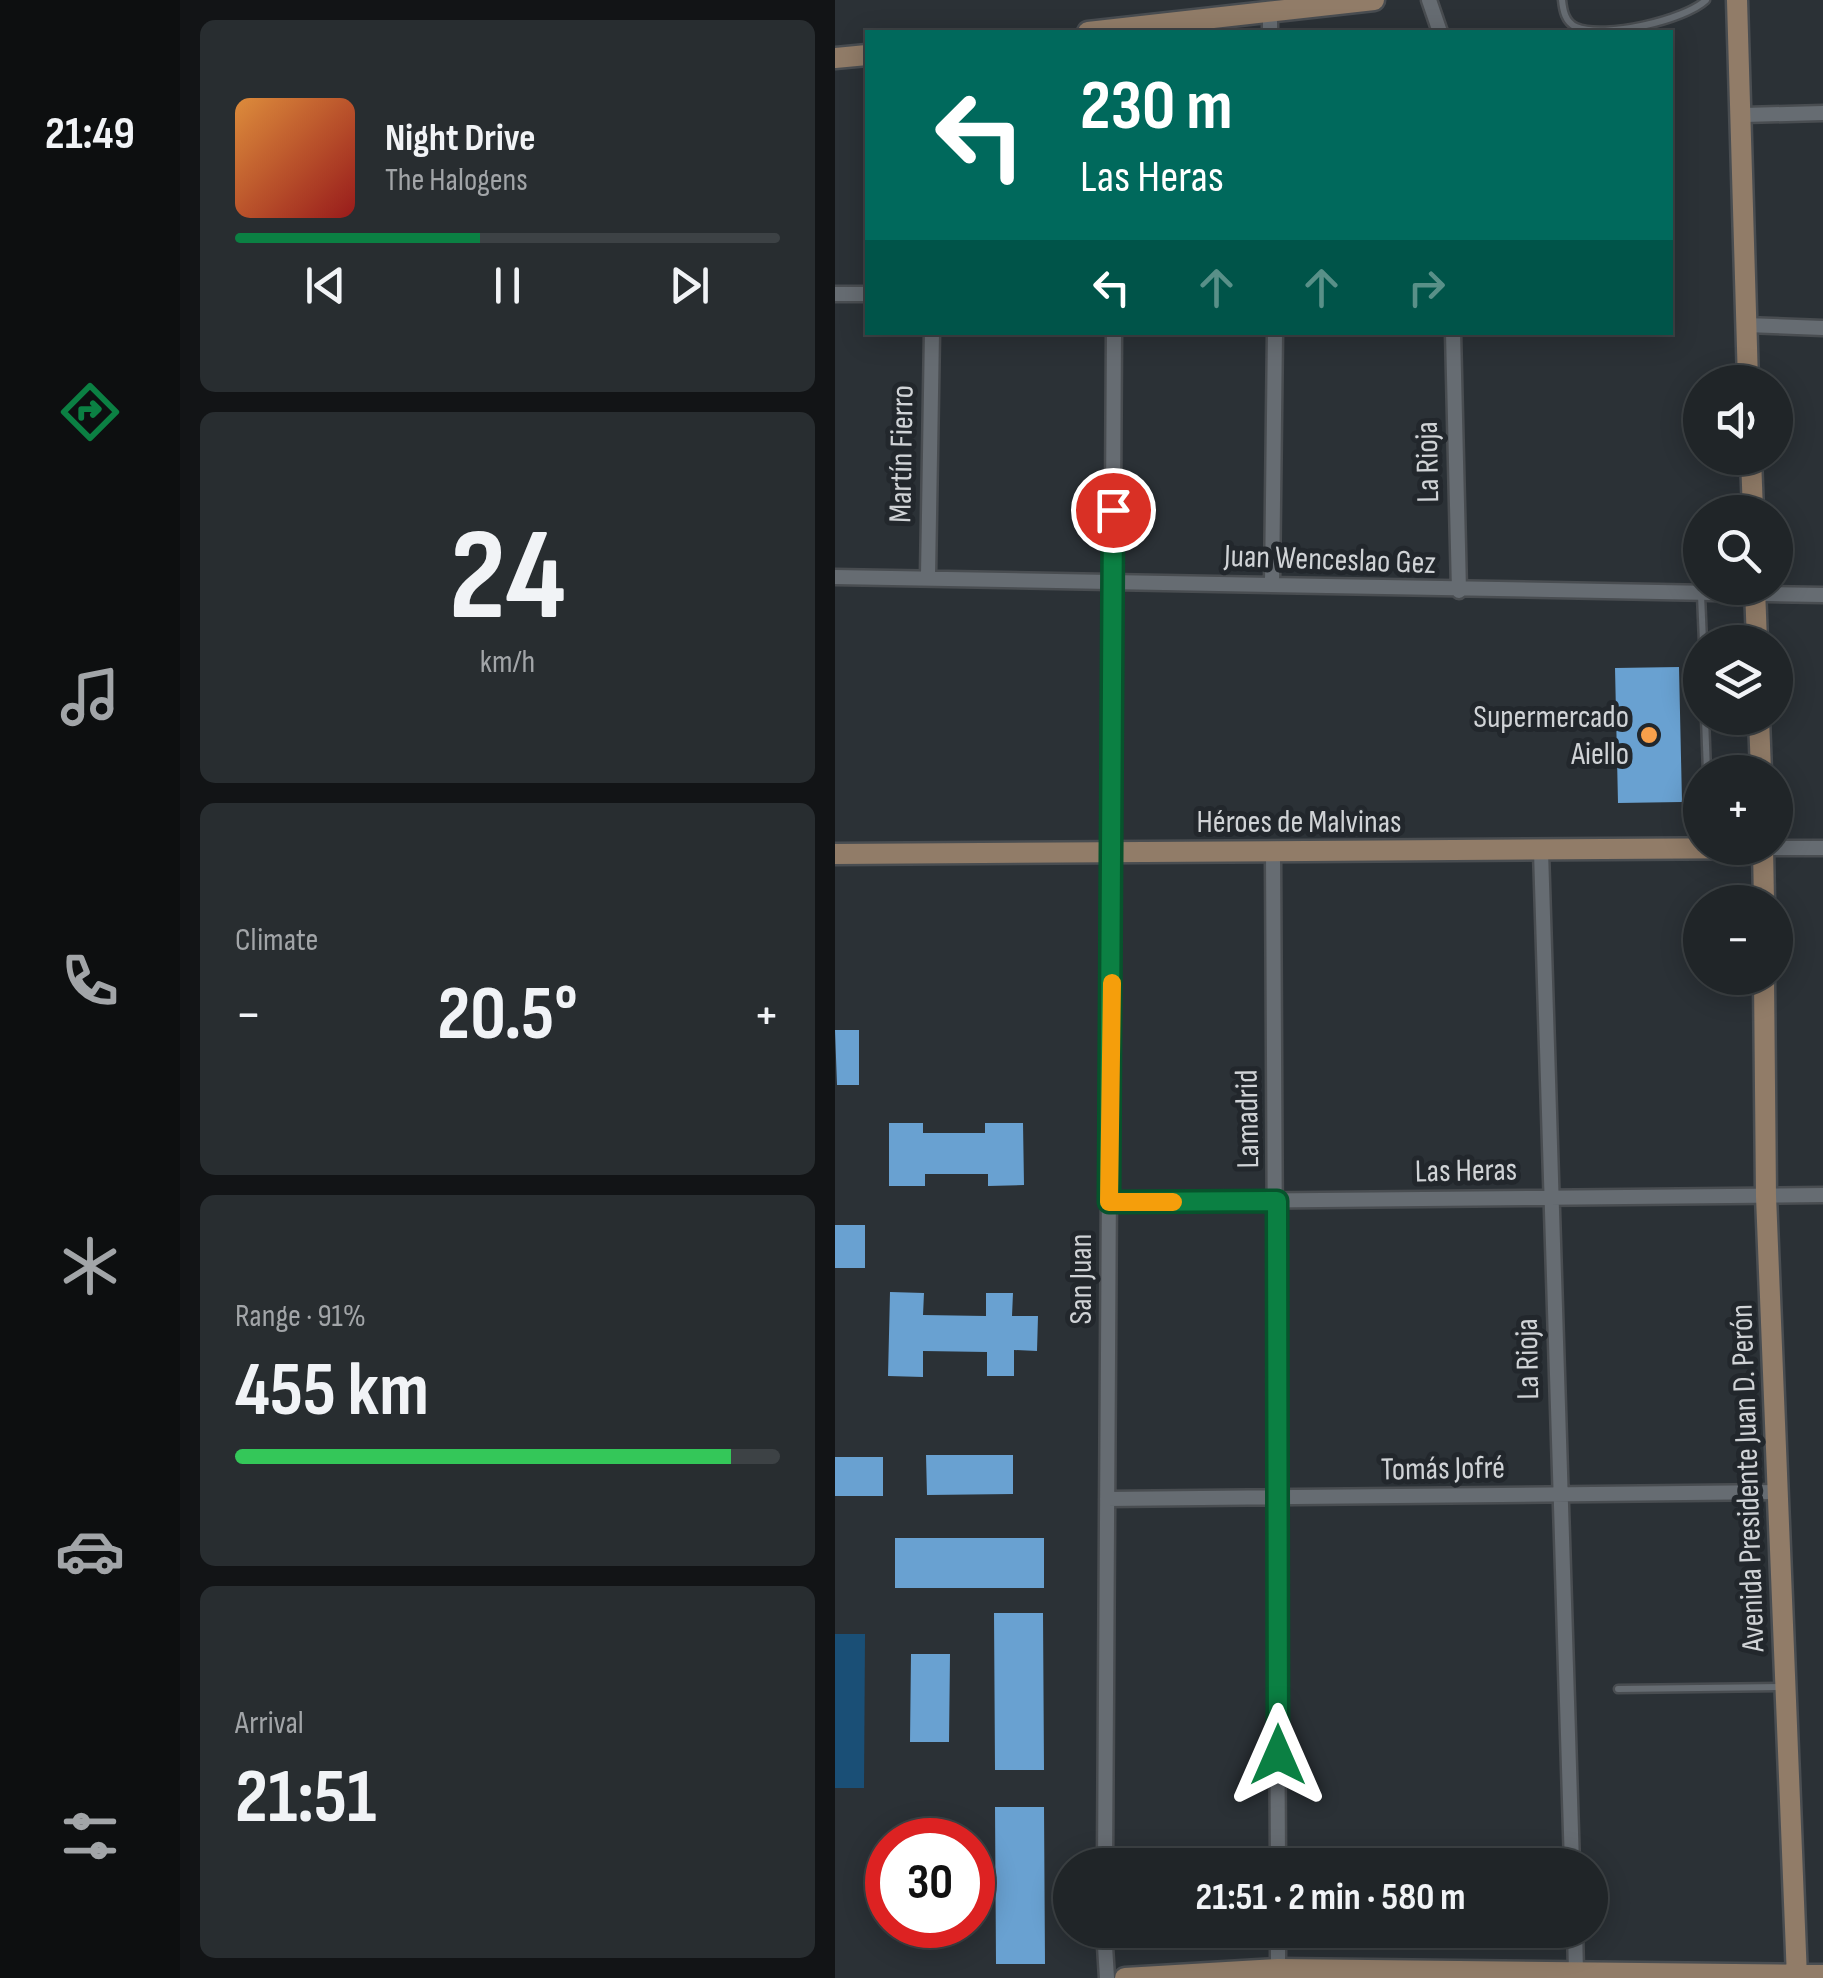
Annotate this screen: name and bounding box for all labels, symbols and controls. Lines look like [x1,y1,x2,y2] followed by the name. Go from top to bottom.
[1080,65,1233,149] text: 230 m
[915,70,1045,200] icon: left
[45,107,135,162] text: 21:49
[385,116,536,161] text: Night Drive
[1080,150,1224,205] text: Las Heras
[385,161,528,200] text: The Halogens
[298,258,353,313] icon: previous
[480,258,535,313] icon: pause
[662,258,717,313] icon: next
[1084,260,1139,315] icon: left
[1189,260,1244,315] icon: ahead
[1294,260,1349,315] icon: ahead
[1399,260,1454,315] icon: right
[1683,365,1793,995] map controls
[1683,365,1793,475] button: sound
[55,377,125,447] icon: directions
[881,385,923,523] street label: Martín Fierro
[1408,421,1448,503] street label: La Rioja
[1071,468,1156,553] pin
[1086,483,1141,538] icon: arrive
[1683,495,1793,605] button: search
[449,500,566,656] text: 24
[1222,537,1437,583] street label: Juan Wenceslao Gez
[1683,625,1793,735] button: layers
[480,643,535,682] text: km/h
[55,662,125,732] icon: music
[1473,698,1629,774] place label: Supermercado Aiello
[1638,724,1660,746] marker: Supermercado Aiello
[1683,755,1793,865] button: +
[1197,803,1401,842] street label: Héroes de Malvinas
[1683,885,1793,995] button: −
[235,921,318,960] text: Climate
[55,946,125,1016] icon: phone
[437,970,578,1061] text: 20.5°
[235,982,262,1049] text: −
[753,982,780,1049] text: +
[1228,1069,1268,1169] street label: Lamadrid
[1414,1151,1518,1191] street label: Las Heras
[55,1231,125,1301] icon: climate
[1062,1234,1101,1324] street label: San Juan
[235,1297,366,1336] text: Range · 91%
[1722,1303,1774,1654] street label: Avenida Presidente Juan D. Perón
[1508,1318,1548,1400] street label: La Rioja
[235,1346,429,1437] text: 455 km
[1381,1448,1505,1490] street label: Tomás Jofré
[55,1516,125,1586] icon: car
[1226,1703,1330,1807] position arrow
[235,1704,304,1743] text: Arrival
[235,1753,376,1844] text: 21:51
[55,1801,125,1871] icon: filters
[865,1818,995,1948] speed limit sign: 30
[1196,1875,1465,1920] text: 21:51 · 2 min · 580 m

